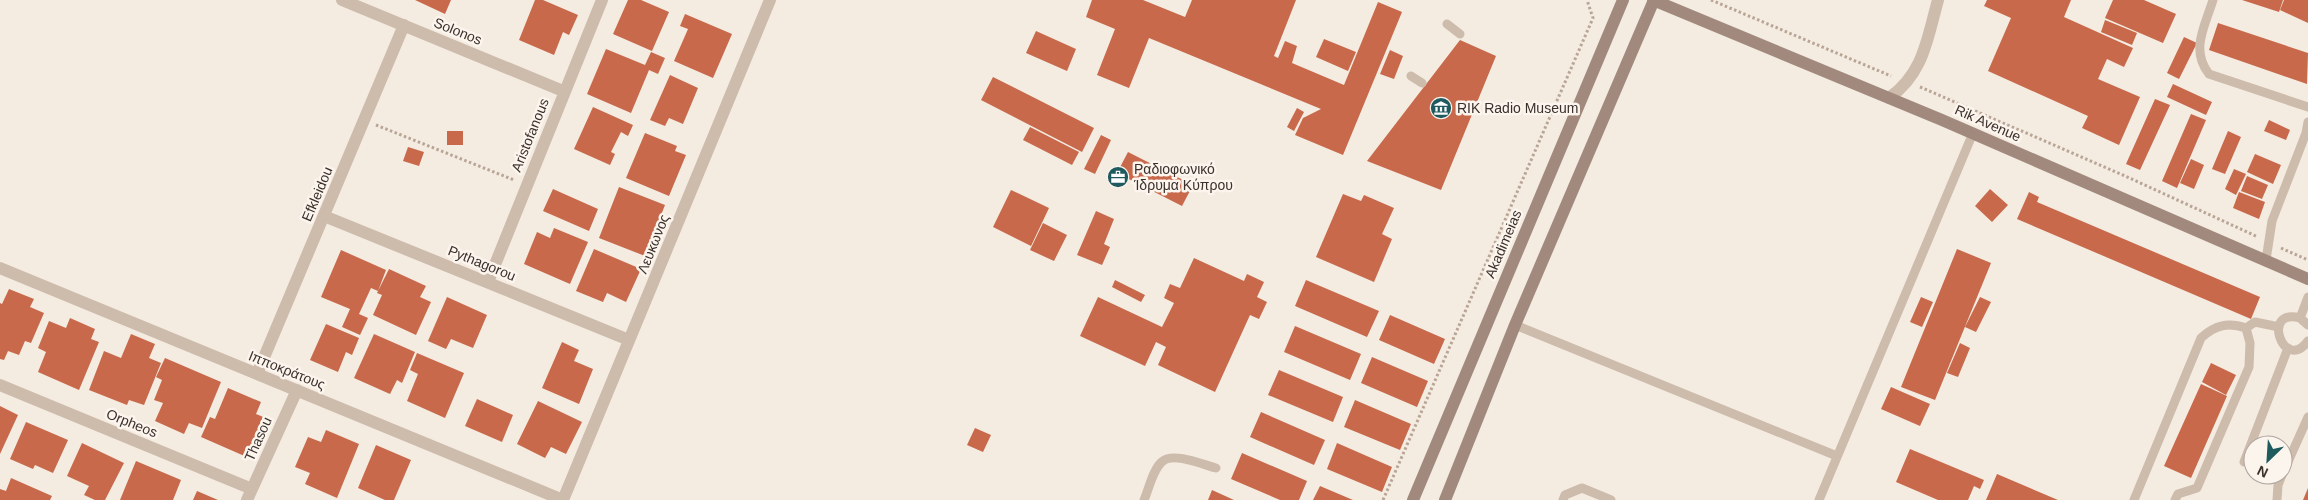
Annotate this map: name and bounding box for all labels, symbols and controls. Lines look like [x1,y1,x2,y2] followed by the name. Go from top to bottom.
[432,14,484,48] street label: Solonos
[508,96,552,174] street label: Aristofanous
[1429,96,1453,120] museum icon: RIK Radio Museum
[1457,100,1578,116] place label: RIK Radio Museum
[1953,101,2024,145] street label: Rik Avenue
[1133,161,1233,193] place label: Ραδιοφωνικό Ίδρυμα Κύπρου
[298,164,336,224] street label: Efkleidou
[1106,165,1130,189] office icon: Ραδιοφωνικό Ίδρυμα Κύπρου
[1481,208,1525,280] street label: Akadimeias
[634,212,672,276] street label: Λευκωνος
[446,242,518,284] street label: Pythagorou
[246,347,328,393] street label: Ιπποκράτους
[104,406,160,440] street label: Orpheos
[241,414,275,464] street label: Thasou
[2243,435,2293,485] north arrow
[2255,462,2270,481] text: N

